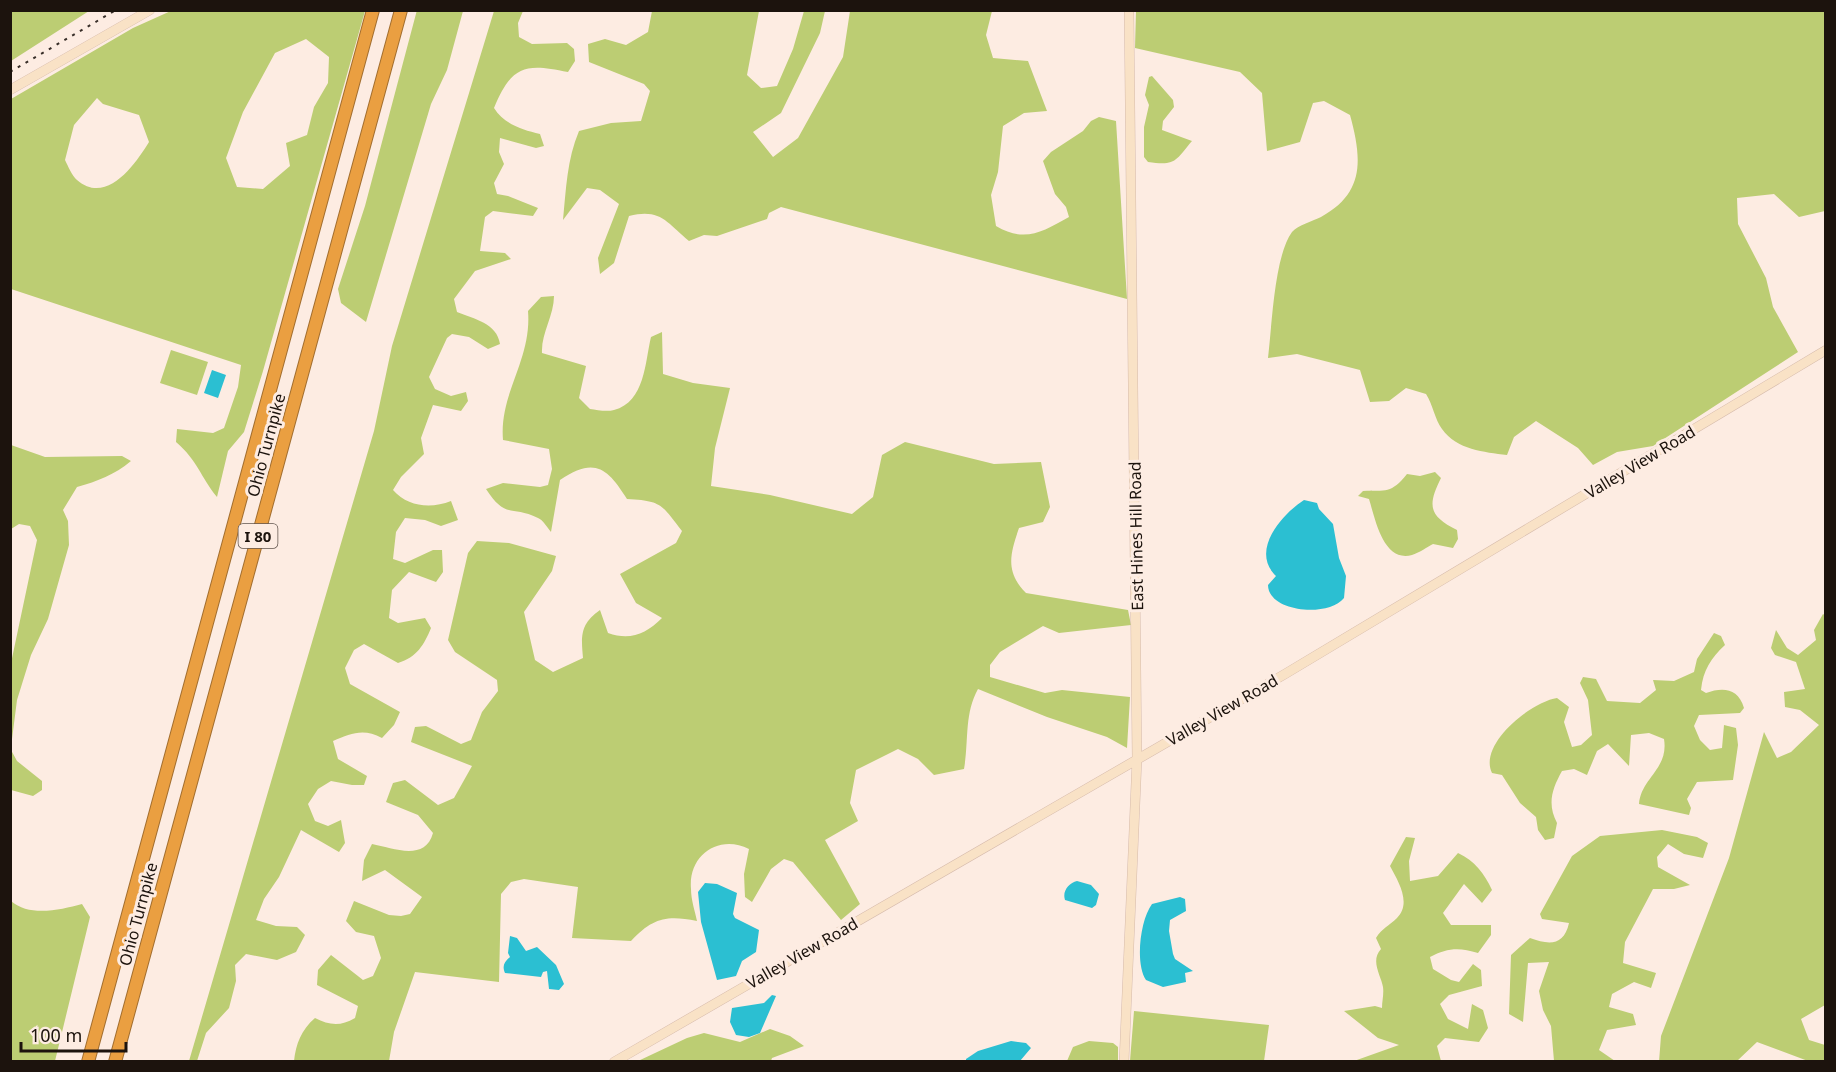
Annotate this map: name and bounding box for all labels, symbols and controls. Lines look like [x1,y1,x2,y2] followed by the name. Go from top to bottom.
[242,391,290,499] street label: Ohio Turnpike
[1581,420,1699,504] street label: Valley View Road
[1124,461,1148,611] street label: East Hines Hill Road
[238,524,278,548] road number: I 80
[1162,669,1282,751] street label: Valley View Road
[114,860,162,968] street label: Ohio Turnpike
[742,912,862,994] street label: Valley View Road
[21,1015,126,1053] scale bar
[30,1023,82,1047] text: 100 m

